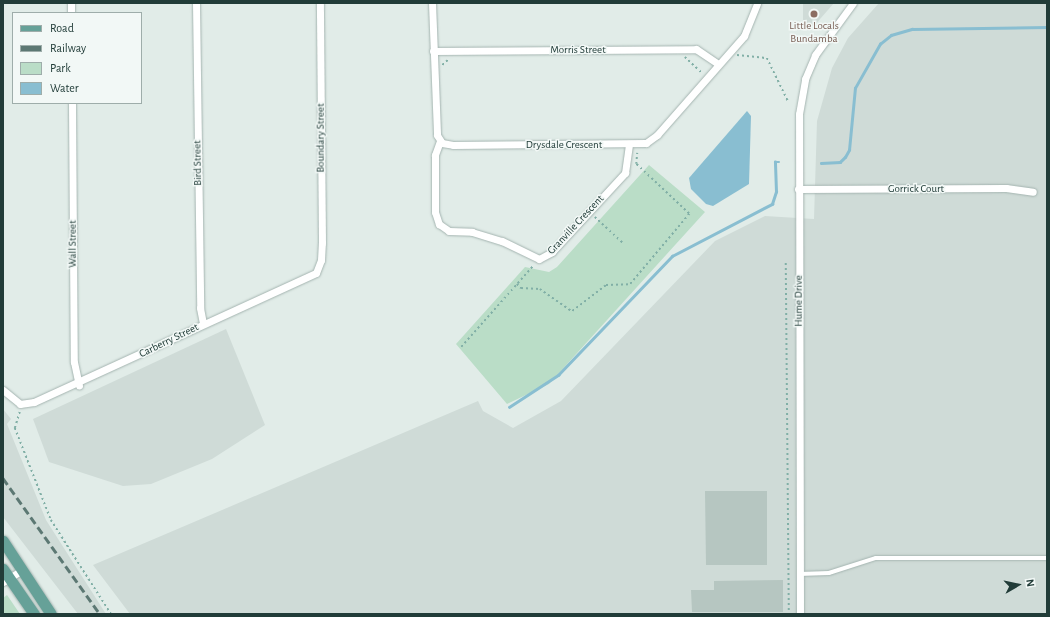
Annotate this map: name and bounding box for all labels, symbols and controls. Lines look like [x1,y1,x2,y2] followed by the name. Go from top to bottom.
[809,9,819,19] marker: Little Locals Bundamba
[12,12,142,104] legend
[789,20,839,46] place label: Little Locals Bundamba
[50,22,74,34] text: Road
[50,42,86,54] text: Railway
[550,43,606,57] street label: Morris Street
[50,62,71,74] text: Park
[50,82,79,94] text: Water
[314,103,328,173] street label: Boundary Street
[526,138,602,152] street label: Drysdale Crescent
[191,140,205,186] street label: Bird Street
[888,182,944,196] street label: Gorrick Court
[545,192,607,258] street label: Granville Crescent
[66,220,80,268] street label: Wall Street
[792,275,806,327] street label: Hume Drive
[137,321,201,361] street label: Carberry Street
[998,565,1038,605] north arrow
[1024,578,1036,588] text: N

